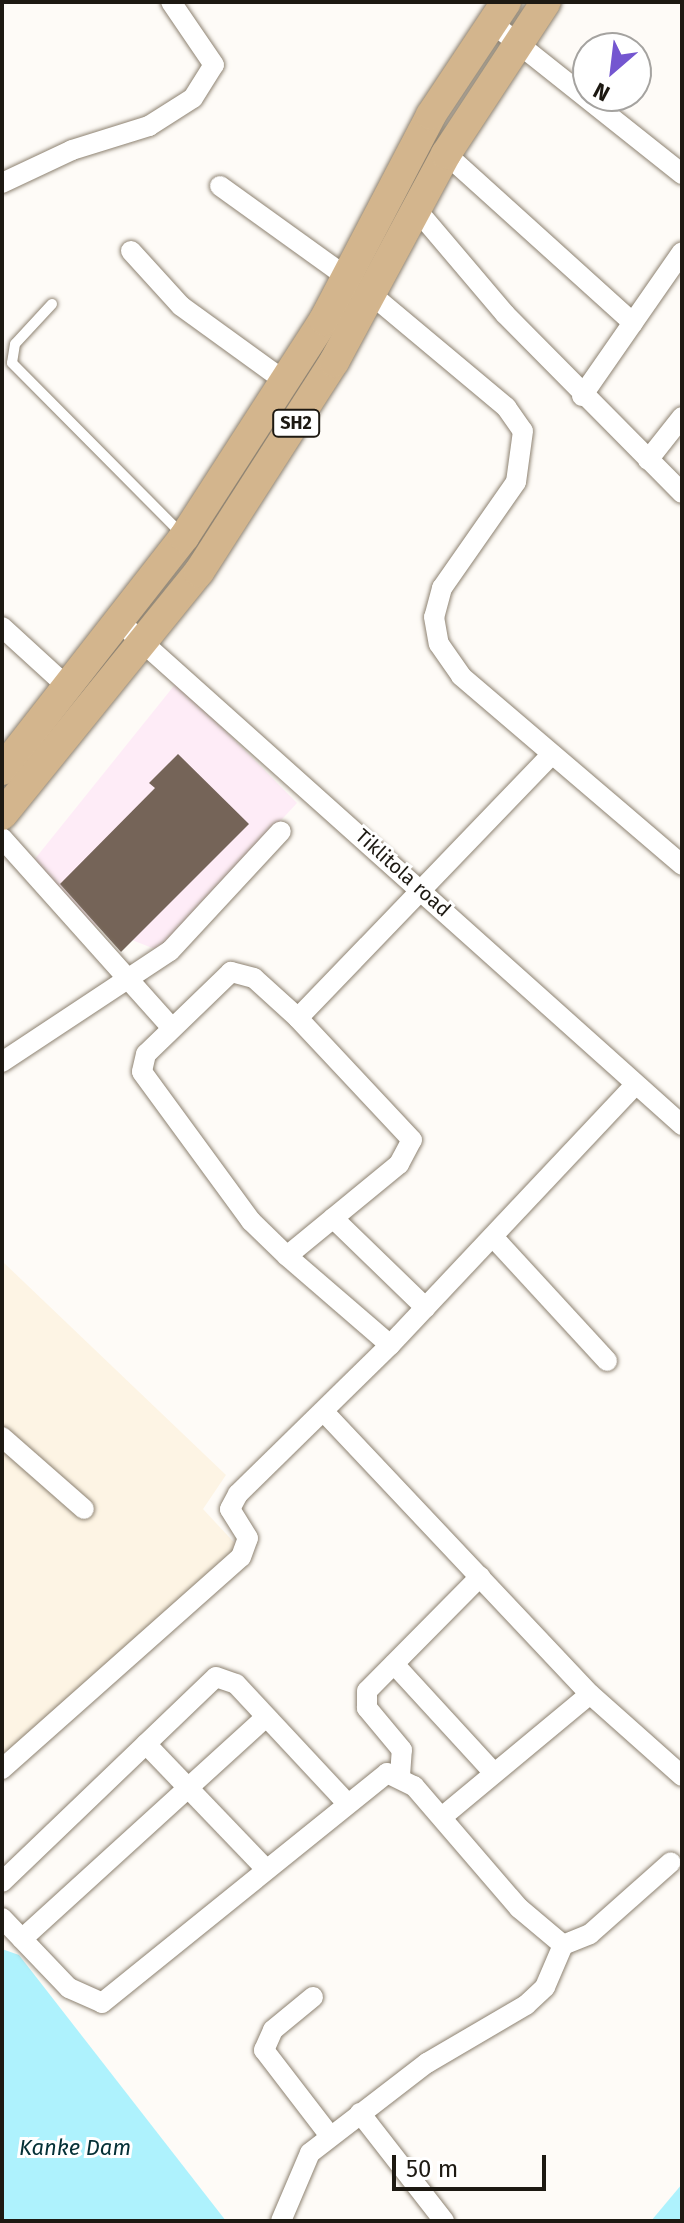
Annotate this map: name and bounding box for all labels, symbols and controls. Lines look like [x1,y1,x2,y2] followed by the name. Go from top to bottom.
[572,32,652,112] north arrow
[589,77,614,107] text: N
[272,409,320,437] road number: SH2
[350,824,456,922] street label: Tiklitola road
[19,2135,131,2161] water label: Kanke Dam
[396,2139,550,2189] scale bar
[406,2155,458,2183] text: 50 m

